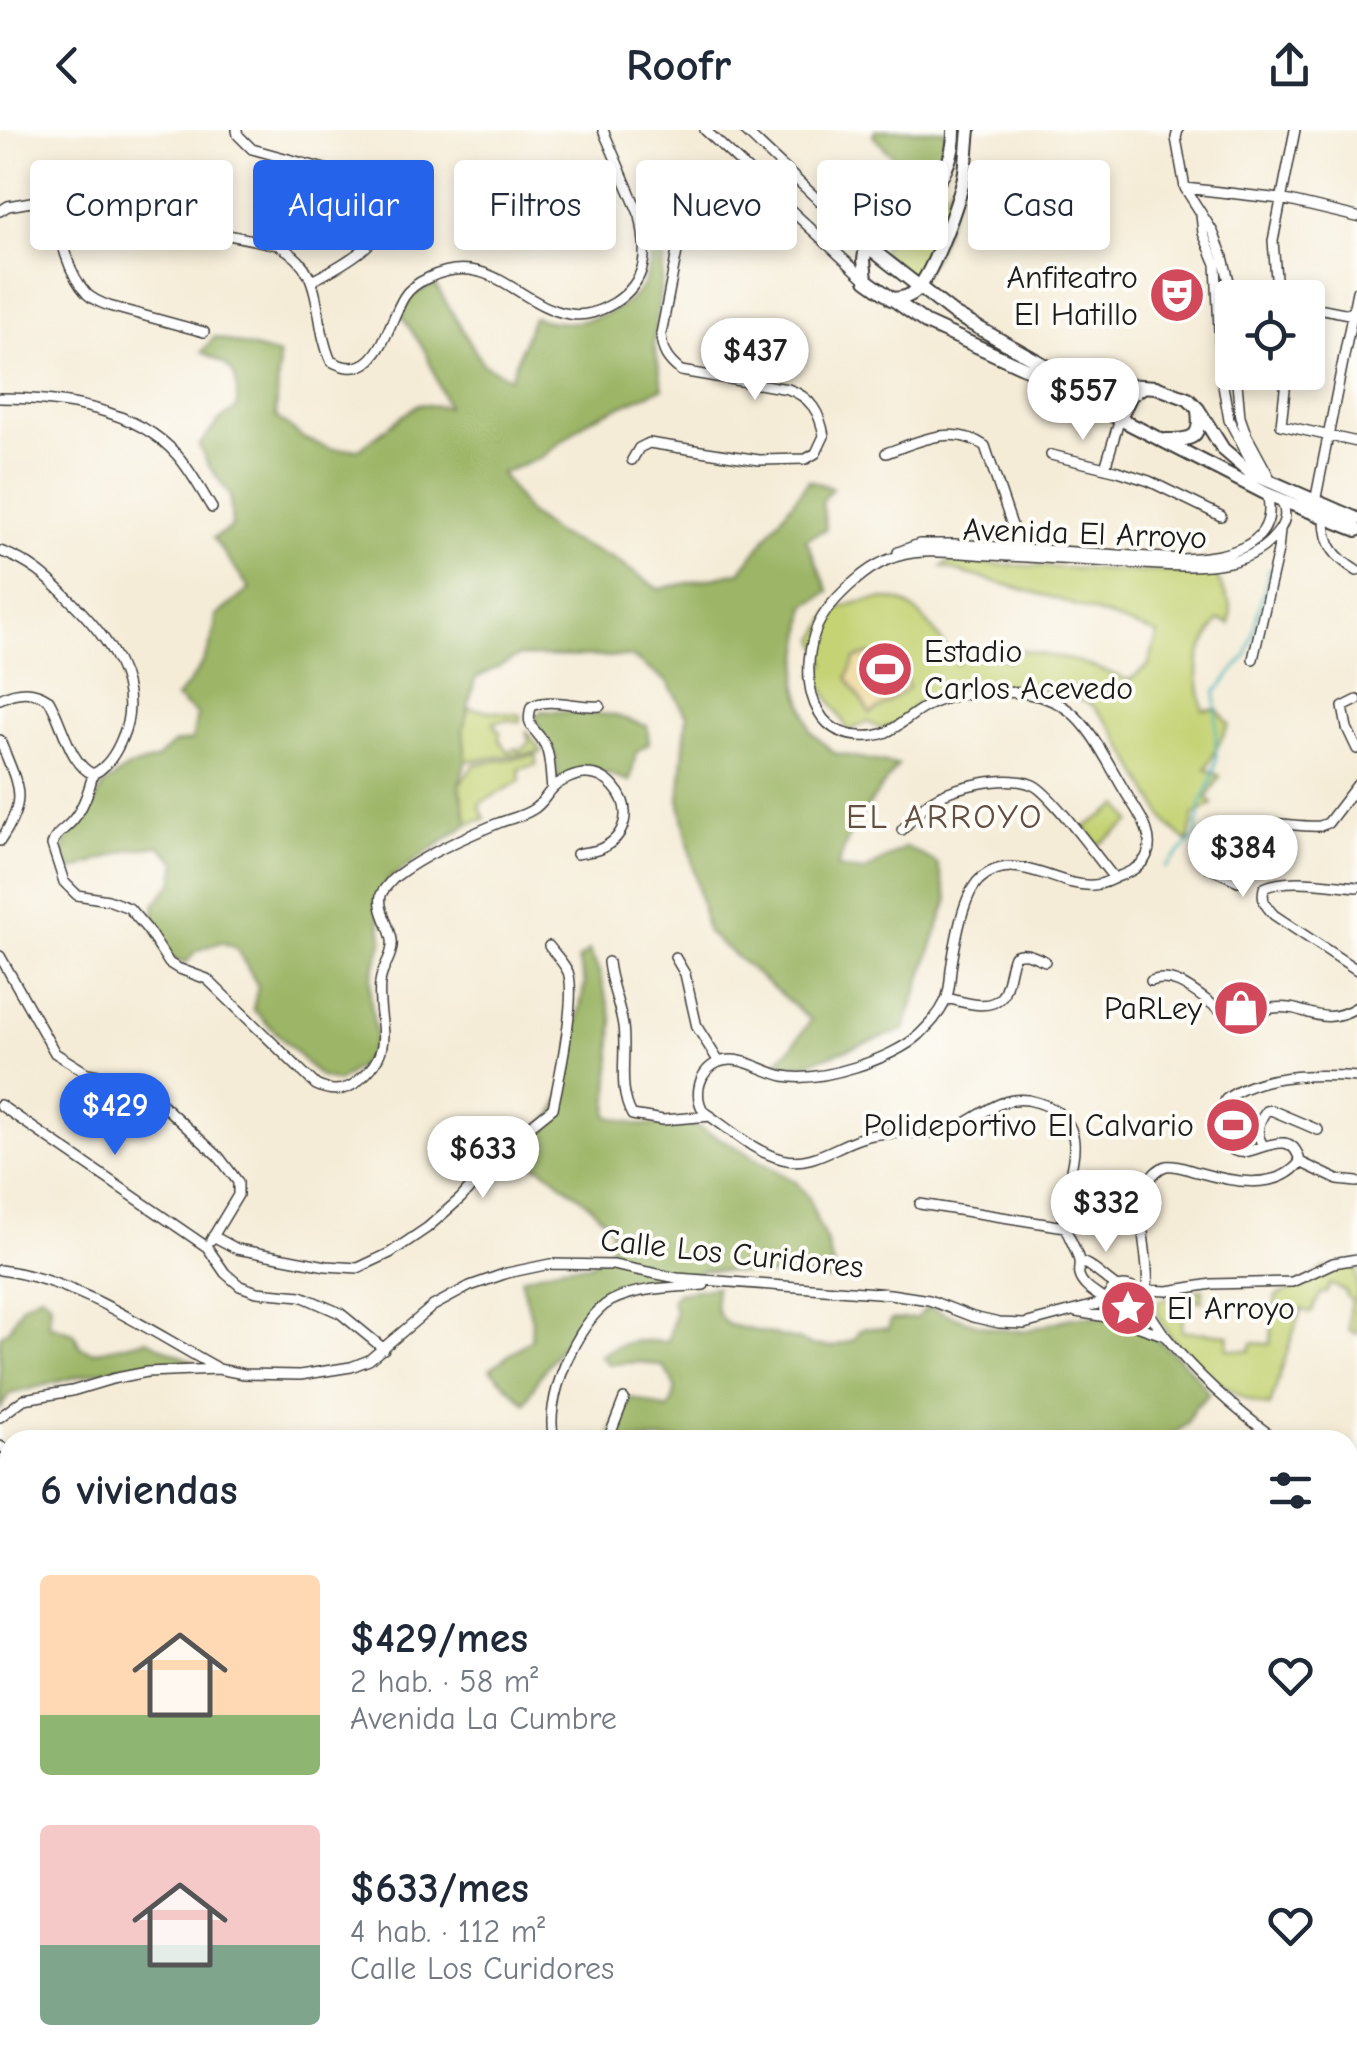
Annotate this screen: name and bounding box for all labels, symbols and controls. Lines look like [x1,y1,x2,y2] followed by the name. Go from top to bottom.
[40,38,95,93] icon: back
[1262,38,1317,93] icon: share
[626,39,731,91] text: Roofr
[30,160,233,250] chip: Comprar
[253,160,434,250] chip: Alquilar
[454,160,616,250] chip: Filtros
[636,160,797,250] chip: Nuevo
[817,160,948,250] chip: Piso
[968,160,1110,250] chip: Casa
[1007,259,1138,333] place label: Anfiteatro El Hatillo
[1147,265,1207,325] theatre icon: Anfiteatro El Hatillo
[1215,280,1325,390] map controls
[1215,280,1325,390] button: locate
[696,318,814,403] pin: $437
[723,332,787,369] text: $437
[1024,358,1142,443] pin: $557
[1049,372,1117,409] text: $557
[962,511,1208,556] street label: Avenida El Arroyo
[924,633,1133,707] place label: Estadio Carlos Acevedo
[855,639,915,699] sports icon: Estadio Carlos Acevedo
[846,796,1044,837] district label: EL ARROYO
[1184,815,1302,900] pin: $384
[1210,829,1276,866] text: $384
[1211,978,1271,1038] shop icon: PaRLey
[1104,990,1203,1027] place label: PaRLey
[56,1073,174,1158] pin: $429
[82,1087,148,1124] text: $429
[1203,1095,1263,1155] sports icon: Polideportivo El Calvario
[864,1107,1194,1144] place label: Polideportivo El Calvario
[424,1116,542,1201] pin: $633
[449,1130,517,1167] text: $633
[1047,1170,1165,1255] pin: $332
[1073,1184,1139,1221] text: $332
[599,1221,865,1286] street label: Calle Los Curidores
[1098,1278,1158,1338] place icon: El Arroyo
[1167,1290,1295,1327] place label: El Arroyo
[1263,1463,1318,1518] icon: filters
[40,1466,238,1515] text: 6 viviendas
[350,1614,528,1663] text: $429/mes
[120,1615,240,1735] icon: home
[1263,1648,1318,1703] icon: heart
[350,1663,538,1700] text: 2 hab. · 58 m²
[350,1700,617,1737] text: Avenida La Cumbre
[350,1864,529,1913] text: $633/mes
[120,1865,240,1985] icon: home
[1263,1898,1318,1953] icon: heart
[350,1913,545,1950] text: 4 hab. · 112 m²
[350,1950,614,1987] text: Calle Los Curidores

